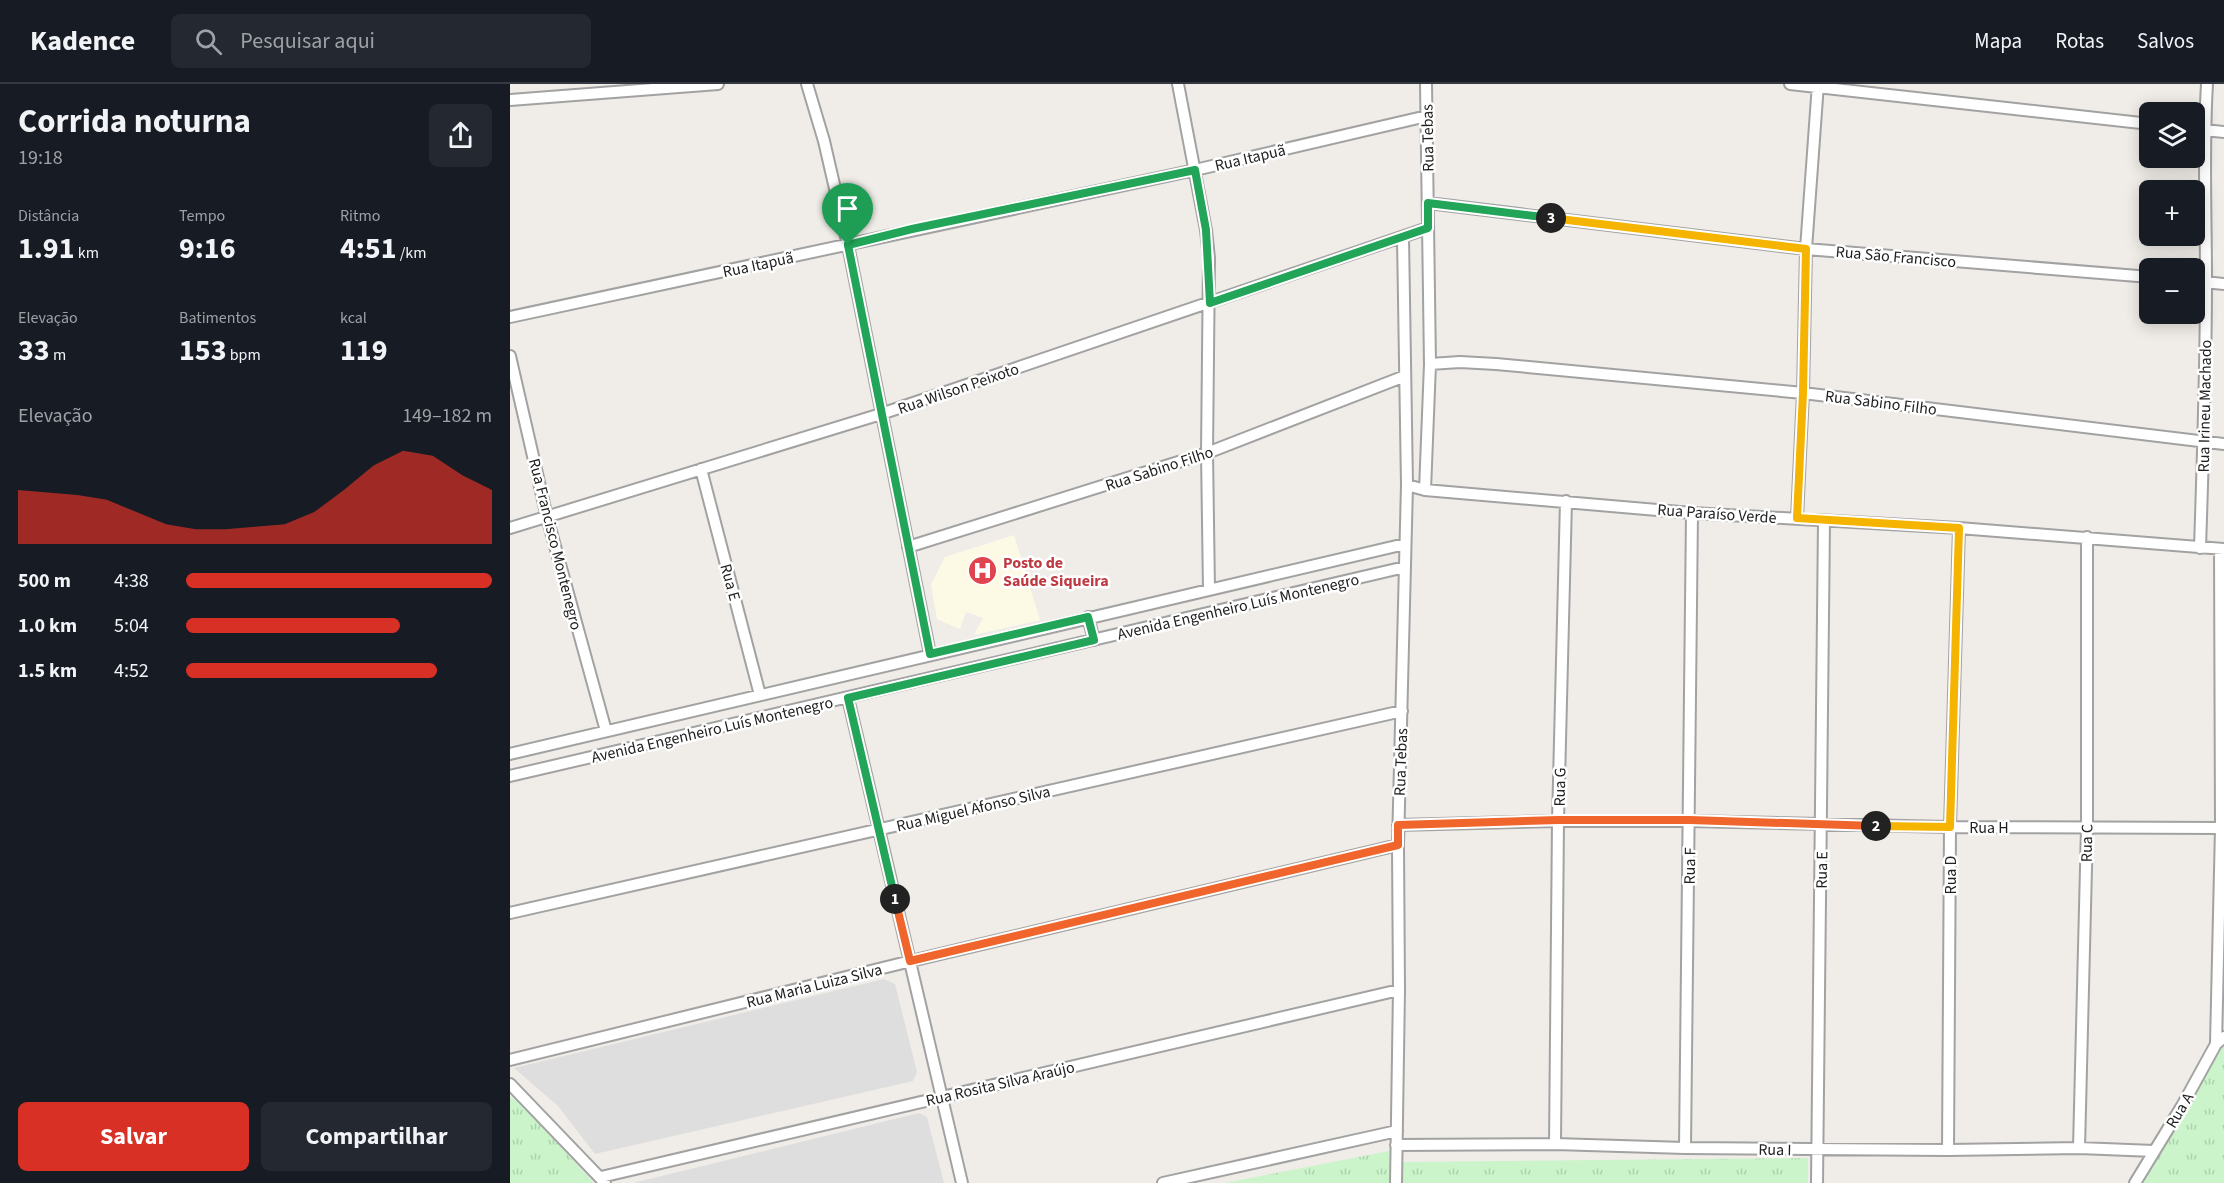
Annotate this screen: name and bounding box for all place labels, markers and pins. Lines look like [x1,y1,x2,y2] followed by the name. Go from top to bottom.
[822,183,873,245] pin
[1536,203,1566,233] pin: 3
[1003,552,1109,592] place label: Posto de Saúde Siqueira
[966,555,998,587] hospital icon: Posto de Saúde Siqueira
[1861,811,1891,841] pin: 2
[880,884,910,914] pin: 1

